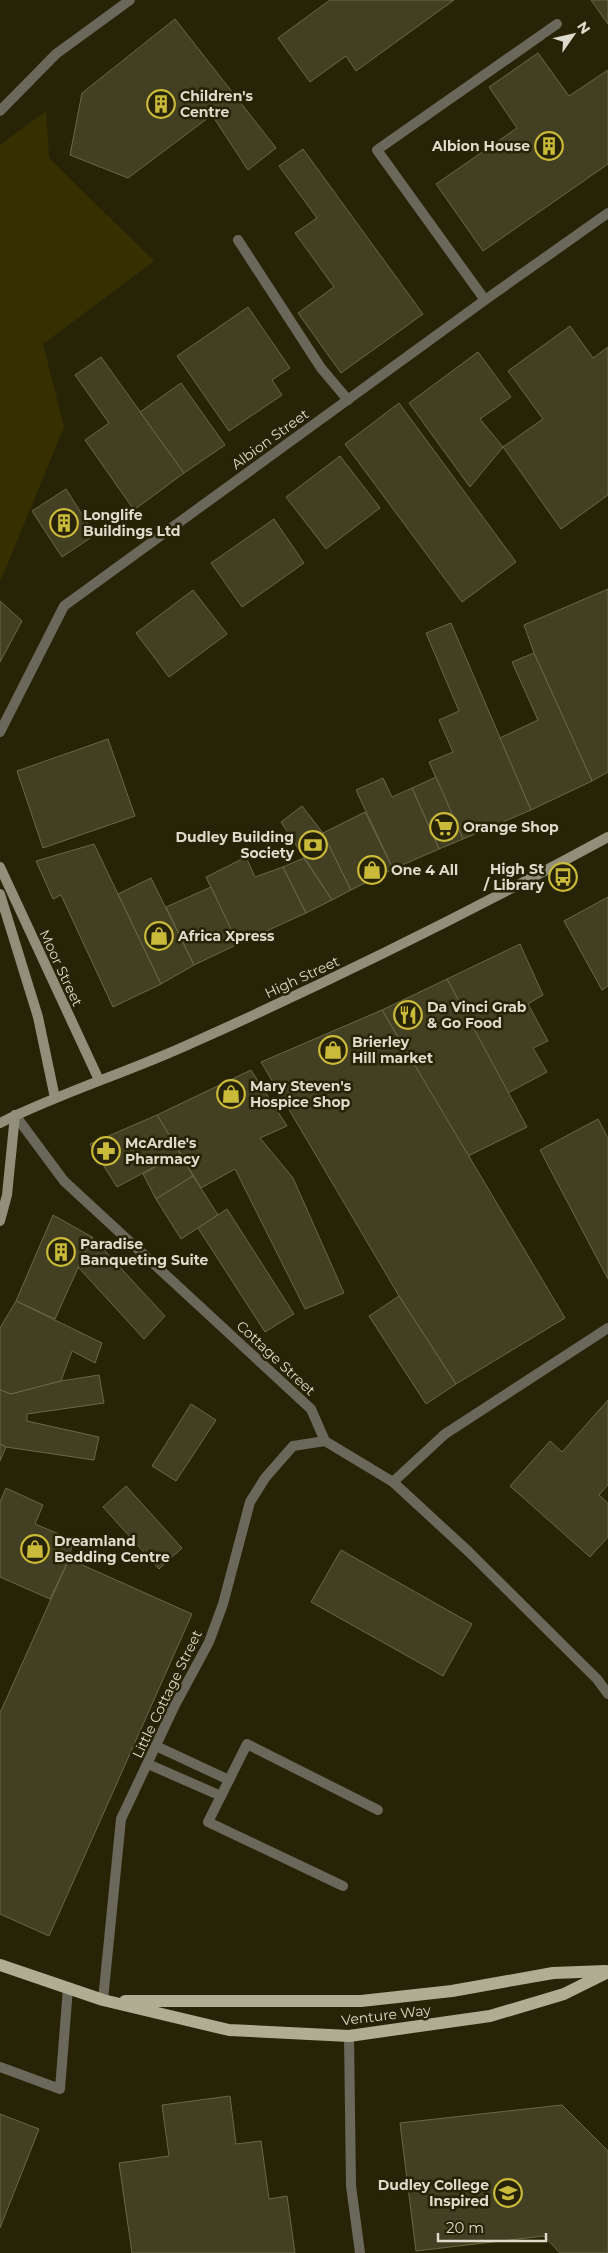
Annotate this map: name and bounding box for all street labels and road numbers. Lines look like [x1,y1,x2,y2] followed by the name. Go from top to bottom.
[228,405,312,473] street label: Albion Street
[35,927,87,1009] street label: Moor Street
[262,952,342,1002] street label: High Street
[233,1317,320,1399] street label: Cottage Street
[128,1627,206,1761] street label: Little Cottage Street
[340,2001,432,2029] street label: Venture Way

